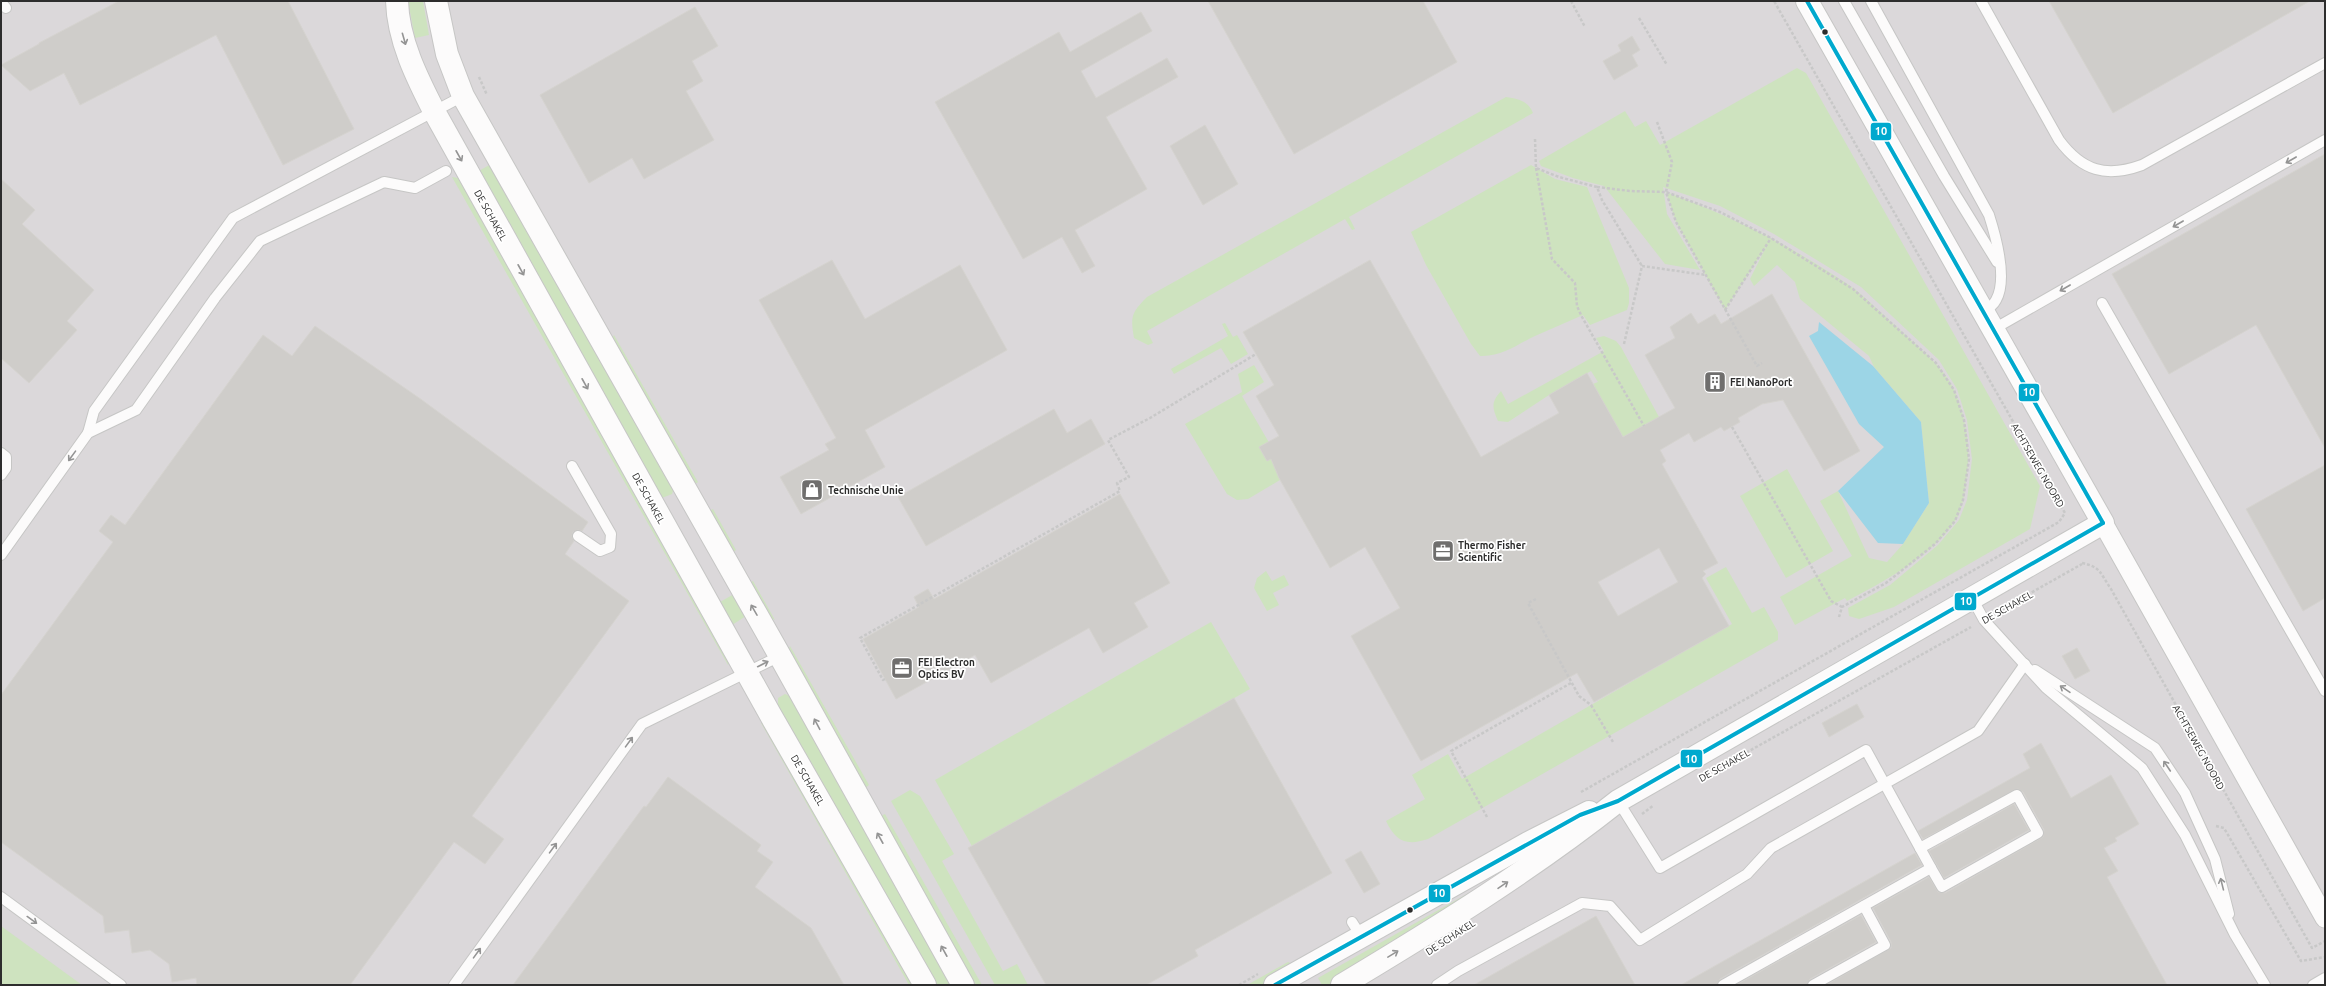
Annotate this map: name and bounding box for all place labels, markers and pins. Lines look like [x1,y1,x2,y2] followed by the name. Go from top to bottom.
[1820,27,1830,37] unlabelled marker
[1702,369,1728,395] building icon: FEI NanoPort
[1730,377,1793,388] place label: FEI NanoPort
[799,477,825,503] shop icon: Technische Unie
[828,485,904,496] place label: Technische Unie
[1430,538,1456,564] office icon: Thermo Fisher Scientific
[1458,540,1526,563] place label: Thermo Fisher Scientific
[889,655,915,681] office icon: FEI Electron Optics BV
[918,657,975,680] place label: FEI Electron Optics BV
[1405,905,1415,915] unlabelled marker

